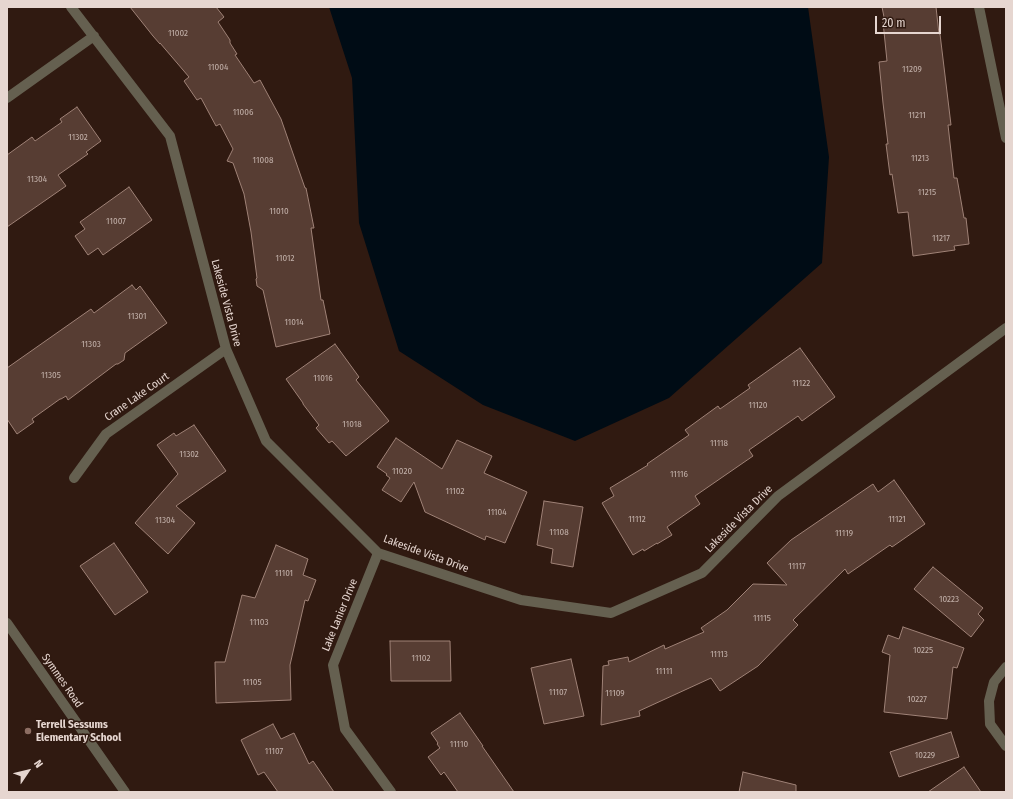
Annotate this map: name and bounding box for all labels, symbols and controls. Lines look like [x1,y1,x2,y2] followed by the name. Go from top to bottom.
[877,8,943,34] scale bar
[882,16,906,30] text: 20 m
[168,28,188,38] house number: 11002
[208,62,228,72] house number: 11004
[902,64,922,74] house number: 11209
[233,107,253,117] house number: 11006
[908,110,926,120] house number: 11211
[68,132,88,142] house number: 11302
[911,153,929,163] house number: 11213
[253,155,273,165] house number: 11008
[27,174,47,184] house number: 11304
[918,187,936,197] house number: 11215
[269,206,289,216] house number: 11010
[106,216,126,226] house number: 11007
[932,233,950,243] house number: 11217
[276,253,294,263] house number: 11012
[208,258,244,348] street label: Lakeside Vista Drive
[128,311,146,321] house number: 11301
[284,317,304,327] house number: 11014
[81,339,101,349] house number: 11303
[41,370,61,380] house number: 11305
[102,370,172,424] street label: Crane Lake Court
[313,373,333,383] house number: 11016
[792,378,810,388] house number: 11122
[749,400,767,410] house number: 11120
[342,419,362,429] house number: 11018
[710,438,728,448] house number: 11118
[179,449,199,459] house number: 11302
[392,466,412,476] house number: 11020
[670,469,688,479] house number: 11116
[703,483,775,555] street label: Lakeside Vista Drive
[446,486,464,496] house number: 11102
[487,507,507,517] house number: 11104
[628,514,646,524] house number: 11112
[888,514,906,524] house number: 11121
[155,515,175,525] house number: 11304
[549,527,569,537] house number: 11108
[835,528,853,538] house number: 11119
[382,532,470,576] street label: Lakeside Vista Drive
[788,561,806,571] house number: 11117
[275,568,293,578] house number: 11101
[319,577,361,653] street label: Lake Lanier Drive
[939,594,959,604] house number: 10223
[753,613,771,623] house number: 11115
[250,617,268,627] house number: 11103
[913,645,933,655] house number: 10225
[710,649,728,659] house number: 11113
[39,652,85,710] street label: Symmes Road
[412,653,430,663] house number: 11102
[655,666,673,676] house number: 11111
[242,677,262,687] house number: 11105
[549,687,567,697] house number: 11107
[605,688,625,698] house number: 11109
[907,694,927,704] house number: 10227
[36,718,121,744] place label: Terrell Sessums Elementary School
[23,726,33,736] marker: Terrell Sessums Elementary School
[450,739,468,749] house number: 11110
[265,746,283,756] house number: 11107
[915,750,935,760] house number: 10229
[8,751,48,791] north arrow
[31,757,45,770] text: N

